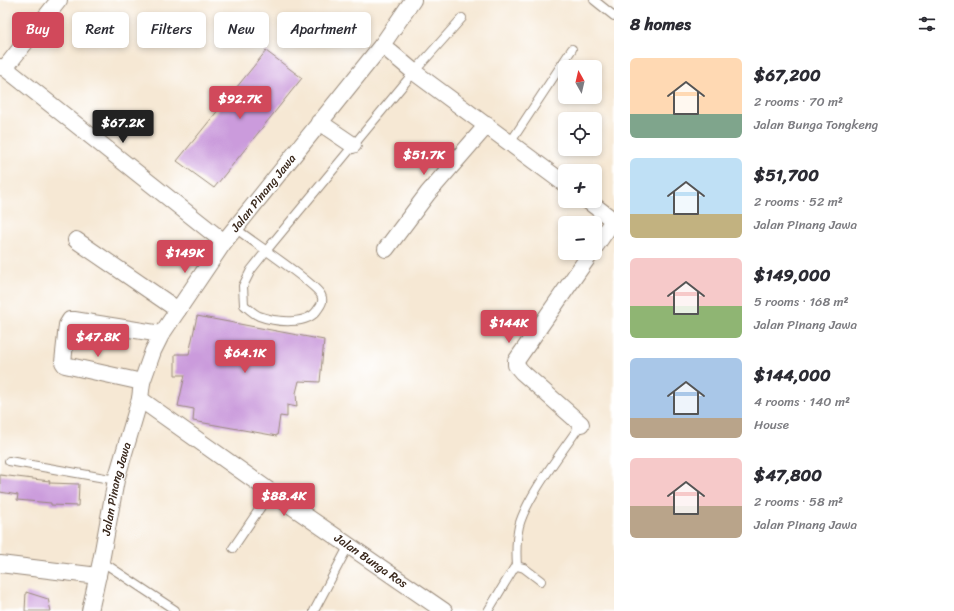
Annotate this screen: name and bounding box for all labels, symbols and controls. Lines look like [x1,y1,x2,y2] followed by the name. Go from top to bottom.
[630,9,691,39] text: 8 homes
[12,12,64,48] chip: Buy
[72,12,129,48] chip: Rent
[137,12,206,48] chip: Filters
[214,12,269,48] chip: New
[277,12,371,48] chip: Apartment
[916,13,938,35] icon: filters
[558,60,602,104] north arrow
[558,60,602,260] map controls
[754,60,821,90] text: $67,200
[662,74,710,122] icon: home
[207,86,273,120] pin: $92.7K
[218,87,262,110] text: $92.7K
[754,90,843,113] text: 2 rooms · 70 m²
[90,110,156,144] pin: $67.2K
[102,111,144,134] text: $67.2K
[558,112,602,156] button: locate
[754,113,878,136] text: Jalan Bunga Tongkeng
[391,142,457,176] pin: $51.7K
[403,143,445,166] text: $51.7K
[224,149,302,238] street label: Jalan Pinang Jawa
[754,160,819,190] text: $51,700
[558,164,602,208] button: +
[662,174,710,222] icon: home
[754,190,843,213] text: 2 rooms · 52 m²
[754,213,857,236] text: Jalan Pinang Jawa
[558,216,602,260] button: −
[157,240,213,274] pin: $149K
[166,241,204,264] text: $149K
[754,260,831,290] text: $149,000
[662,274,710,322] icon: home
[754,290,849,313] text: 5 rooms · 168 m²
[481,310,537,344] pin: $144K
[490,311,528,334] text: $144K
[754,313,857,336] text: Jalan Pinang Jawa
[65,324,131,358] pin: $47.8K
[76,325,120,348] text: $47.8K
[212,340,278,374] pin: $64.1K
[224,341,266,364] text: $64.1K
[754,360,831,390] text: $144,000
[662,374,710,422] icon: home
[754,390,850,413] text: 4 rooms · 140 m²
[754,413,789,436] text: House
[95,439,138,538] street label: Jalan Pinang Jawa
[754,460,822,490] text: $47,800
[662,474,710,522] icon: home
[251,483,317,517] pin: $88.4K
[262,484,306,507] text: $88.4K
[754,490,843,513] text: 2 rooms · 58 m²
[754,513,857,536] text: Jalan Pinang Jawa
[329,527,413,594] street label: Jalan Bunga Ros

